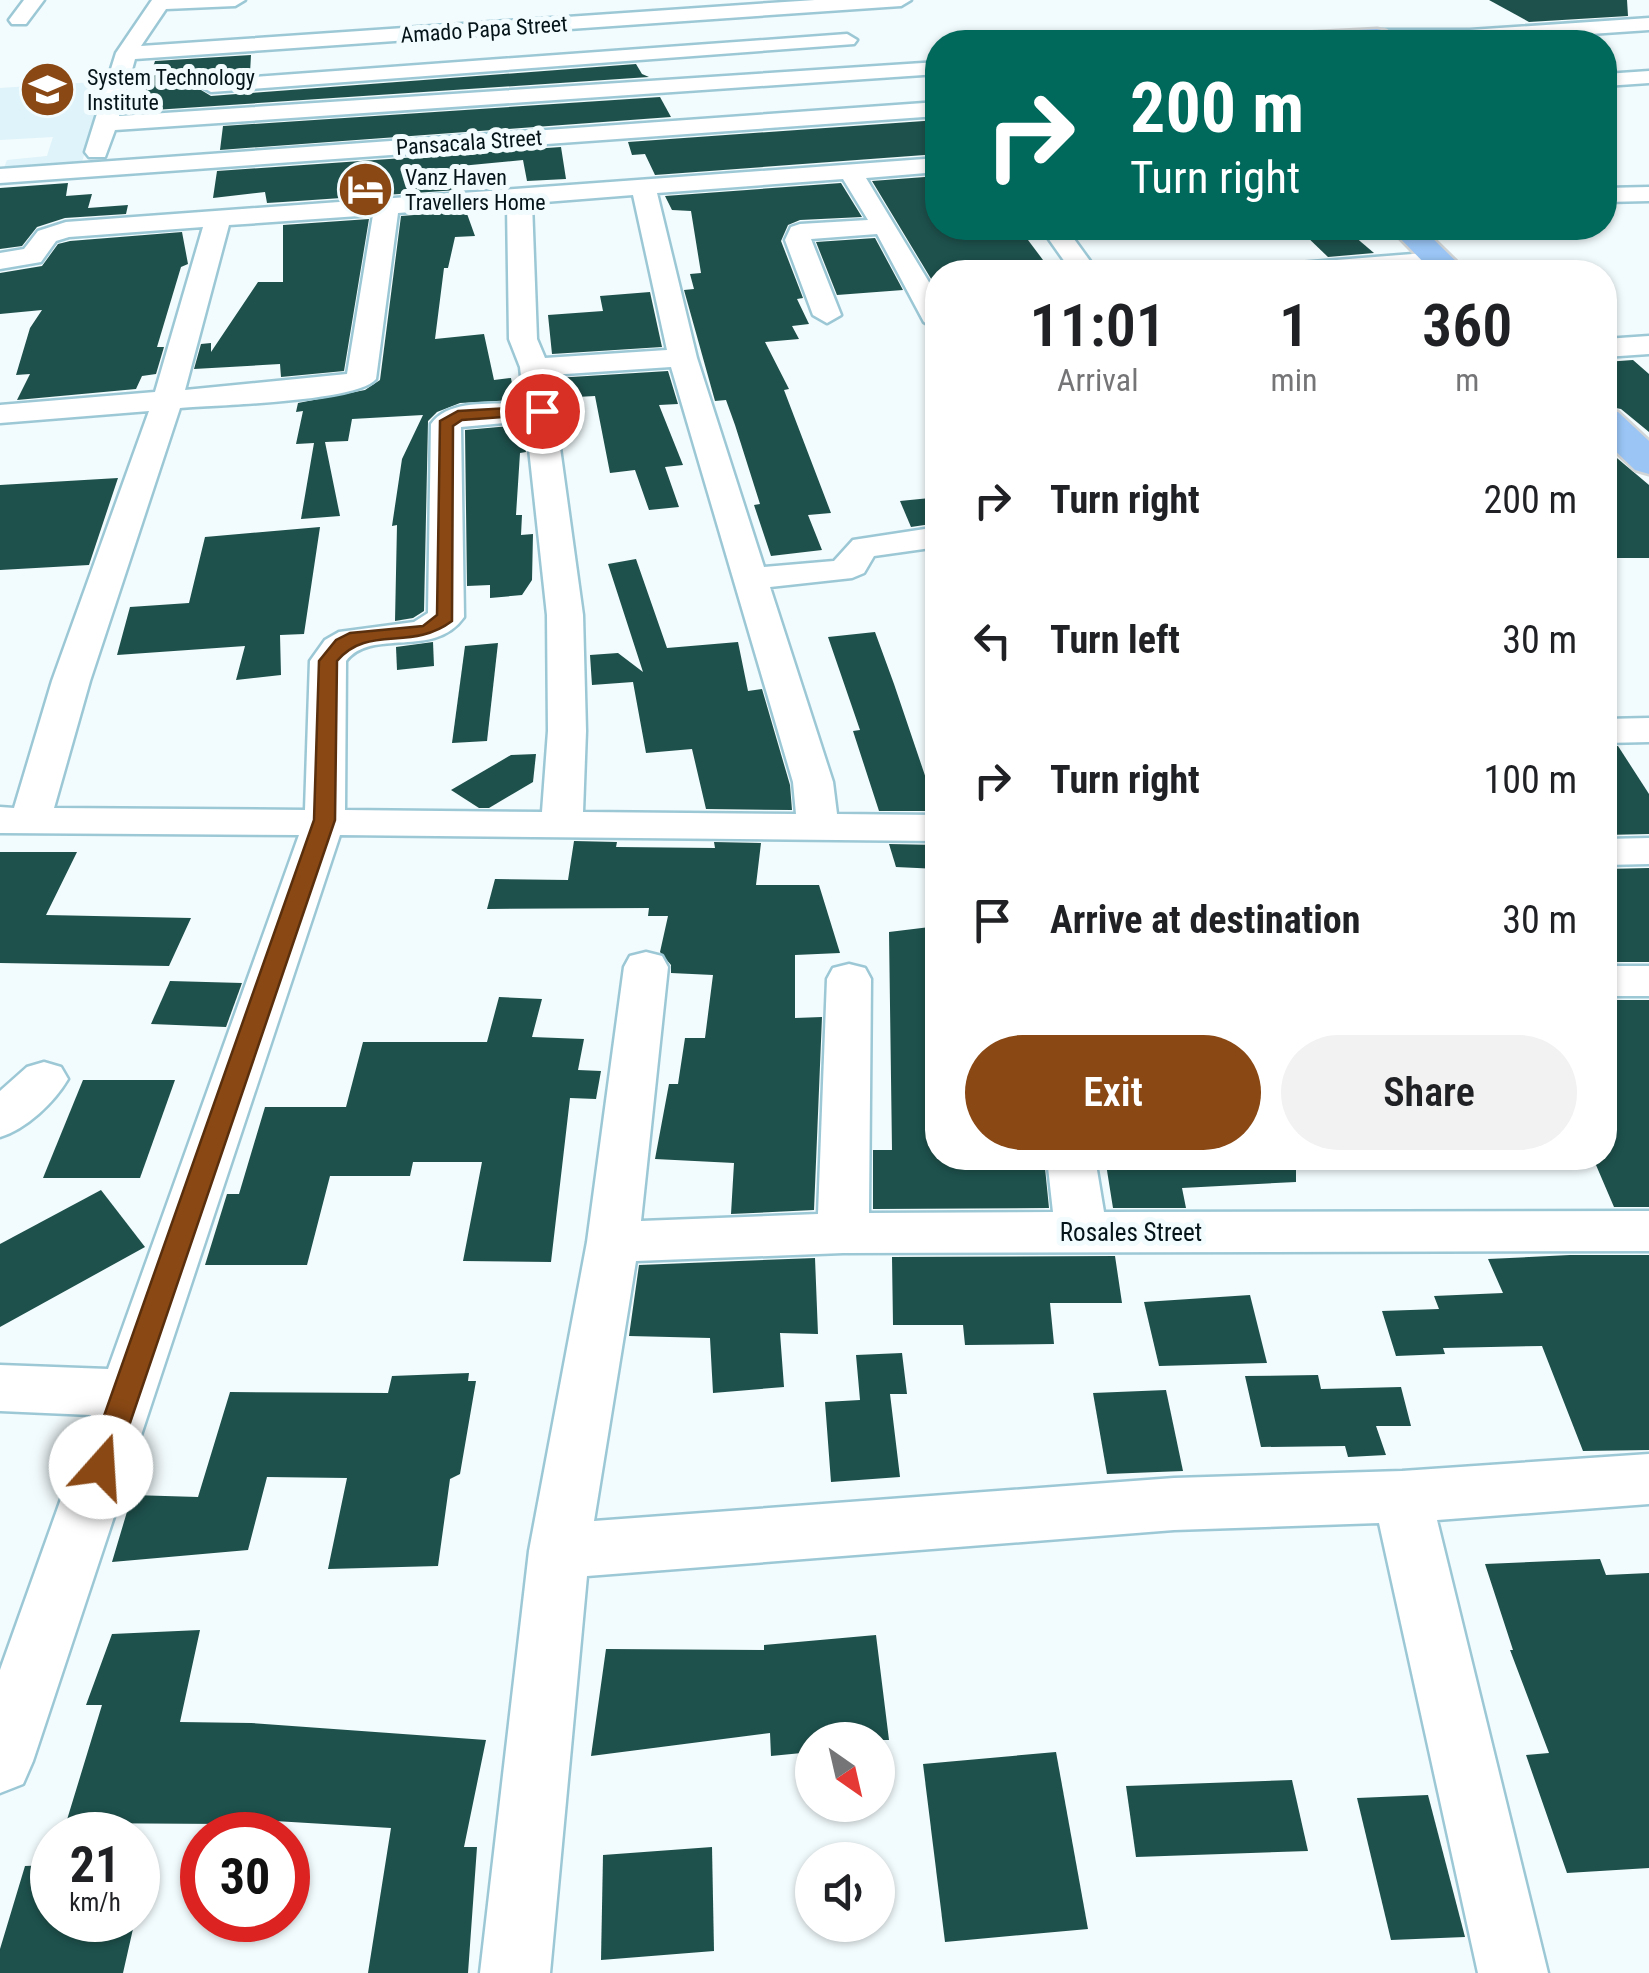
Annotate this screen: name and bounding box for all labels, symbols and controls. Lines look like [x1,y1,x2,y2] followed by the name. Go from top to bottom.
[400,11,568,48] street label: Amado Papa Street
[18,60,78,120] school or university icon: System Technology Institute
[87,65,255,115] place label: System Technology Institute
[1130,67,1304,149] text: 200 m
[965,70,1095,200] icon: right
[395,125,543,160] street label: Pansacala Street
[1130,151,1300,204] text: Turn right
[336,160,396,220] hotel icon: Vanz Haven Travellers Home
[405,165,546,215] place label: Vanz Haven Travellers Home
[1029,290,1166,361] text: 11:01
[1279,290,1309,361] text: 1
[1422,290,1512,361] text: 360
[1057,361,1138,399] text: Arrival
[1271,361,1317,399] text: min
[1455,361,1479,399] text: m
[500,369,585,454] pin
[515,384,570,439] icon: arrive
[965,473,1020,528] icon: right
[1050,478,1200,522] text: Turn right
[1483,478,1577,522] text: 200 m
[965,613,1020,668] icon: left
[1050,618,1180,662] text: Turn left
[1502,618,1577,662] text: 30 m
[965,753,1020,808] icon: right
[1050,758,1200,802] text: Turn right
[1483,758,1577,802] text: 100 m
[965,893,1020,948] icon: arrive
[1050,898,1360,942] text: Arrive at destination
[1502,898,1577,942] text: 30 m
[965,1035,1261,1150] button: Exit
[1281,1035,1577,1150] button: Share
[1060,1218,1202,1247] street label: Rosales Street
[49,1415,153,1519] position arrow
[795,1722,895,1822] north arrow
[795,1722,895,1942] map controls
[180,1812,310,1942] speed limit sign: 30
[70,1836,120,1894] text: 21
[795,1842,895,1942] button: sound
[69,1888,121,1917] text: km/h

